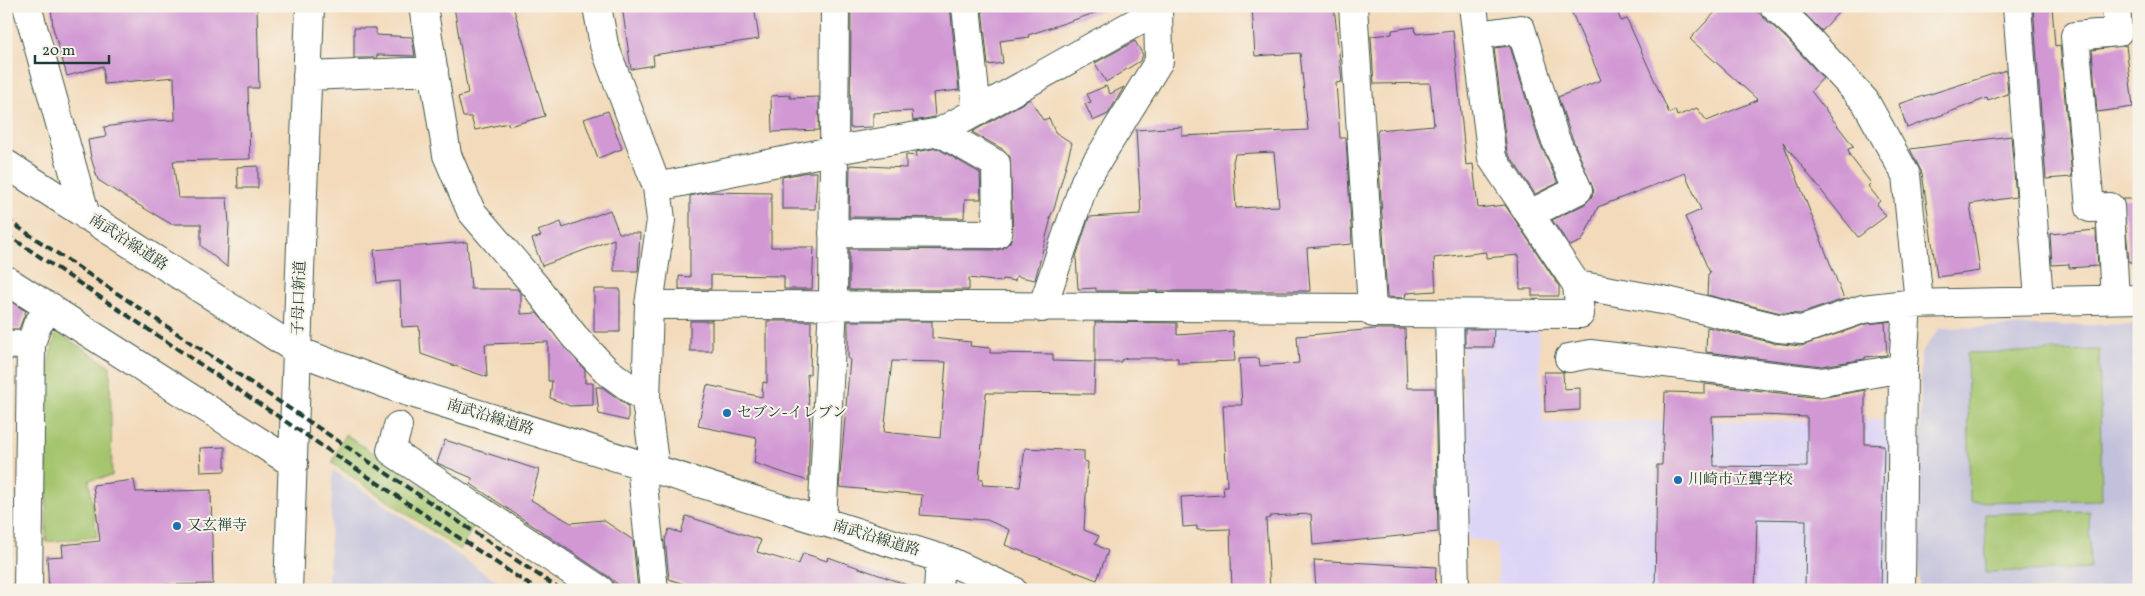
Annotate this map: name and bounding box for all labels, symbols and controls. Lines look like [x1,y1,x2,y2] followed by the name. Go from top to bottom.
[35,32,109,64] scale bar
[42,41,75,62] text: 20 m
[85,210,171,276] street label: 南武沿線道路
[288,260,312,336] street label: 子母口新道
[444,395,536,441] street label: 南武沿線道路
[737,403,847,424] place label: セブン-イレブン
[721,407,733,419] marker: セブン-イレブン
[1688,470,1793,491] place label: 川崎市立聾学校
[1672,474,1684,486] marker: 川崎市立聾学校
[187,516,247,537] place label: 又玄禅寺
[830,516,922,562] street label: 南武沿線道路
[171,520,183,532] marker: 又玄禅寺

